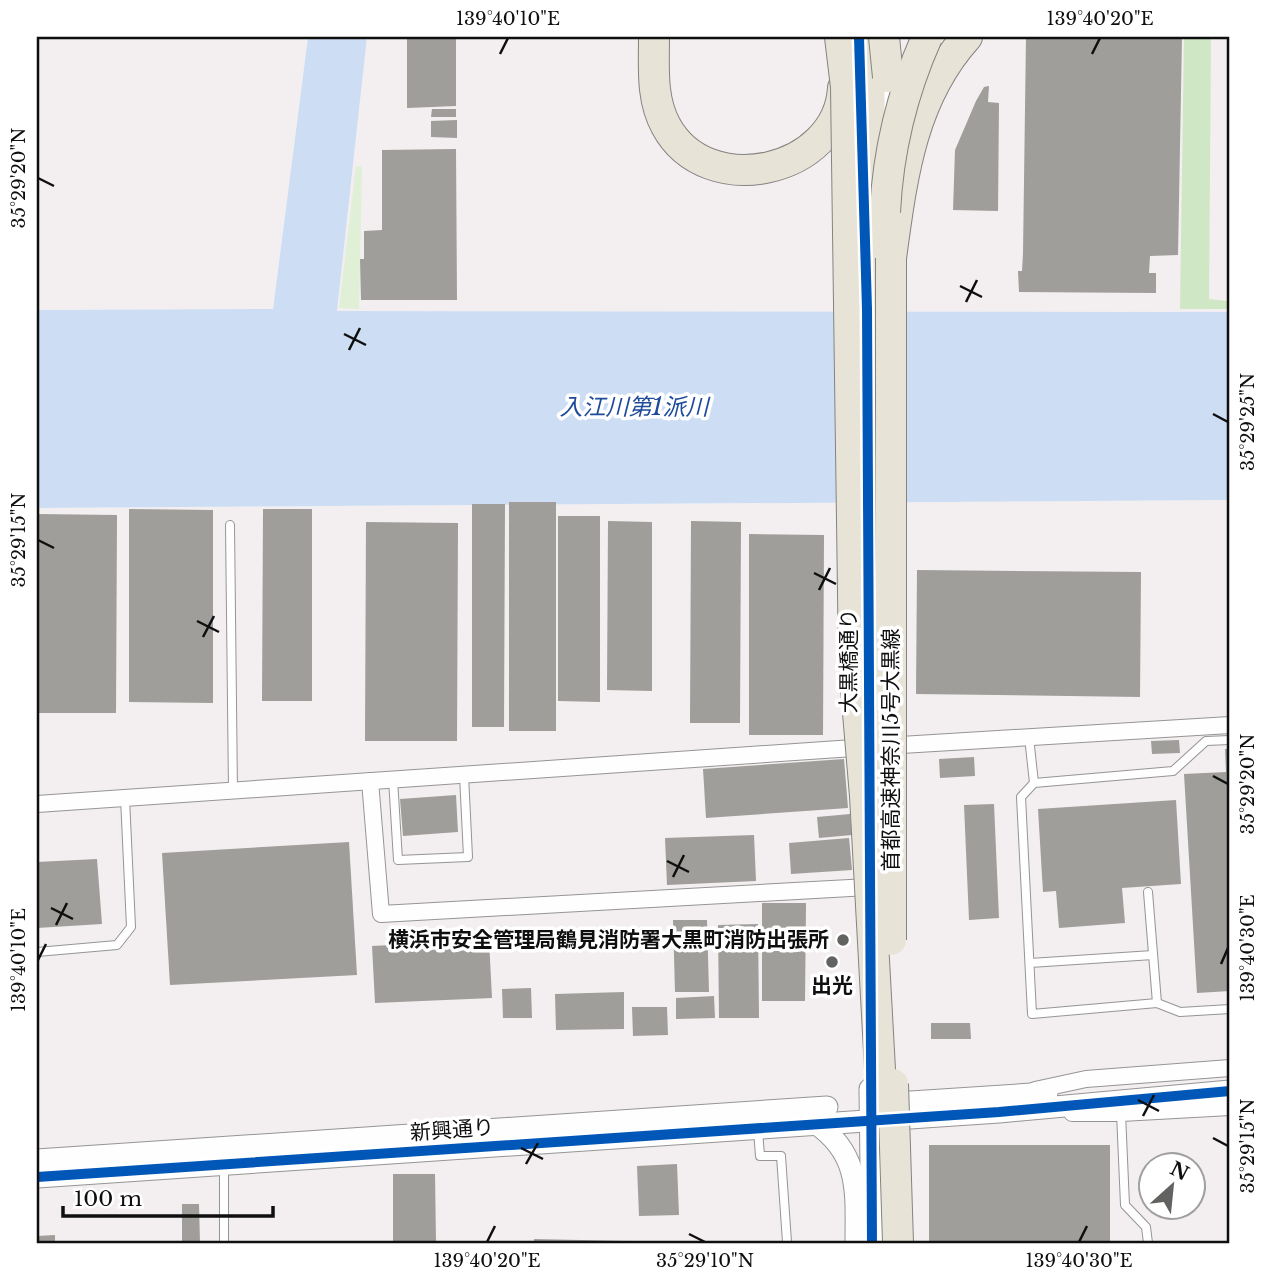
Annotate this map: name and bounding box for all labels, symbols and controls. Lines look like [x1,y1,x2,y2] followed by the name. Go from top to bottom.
[456,8,560,30] text: 139°40'10"E
[1046,8,1154,30] text: 139°40'20"E
[8,128,30,228] text: 35°29'20"N
[1237,373,1259,471] text: 35°29'25"N
[560,393,711,421] water label: 入江川第1派川
[8,492,30,588] text: 35°29'15"N
[836,609,862,714] street label: 大黒橋通り
[878,629,904,871] street label: 首都高速神奈川5号大黒線
[1237,734,1259,834] text: 35°29'20"N
[1237,894,1259,1002] text: 139°40'30"E
[8,908,30,1012] text: 139°40'10"E
[388,927,829,953] place label: 横浜市安全管理局鶴見消防署大黒町消防出張所
[835,932,851,948] marker: 横浜市安全管理局鶴見消防署大黒町消防出張所
[824,954,840,970] marker: 出光
[811,973,853,999] place label: 出光
[1237,1098,1259,1194] text: 35°29'15"N
[409,1114,495,1146] street label: 新興通り
[1138,1150,1208,1220] north arrow
[1166,1157,1193,1186] text: N
[63,1175,273,1219] scale bar
[74,1186,142,1212] text: 100 m
[433,1250,541,1272] text: 139°40'20"E
[656,1250,754,1272] text: 35°29'10"N
[1025,1250,1133,1272] text: 139°40'30"E

